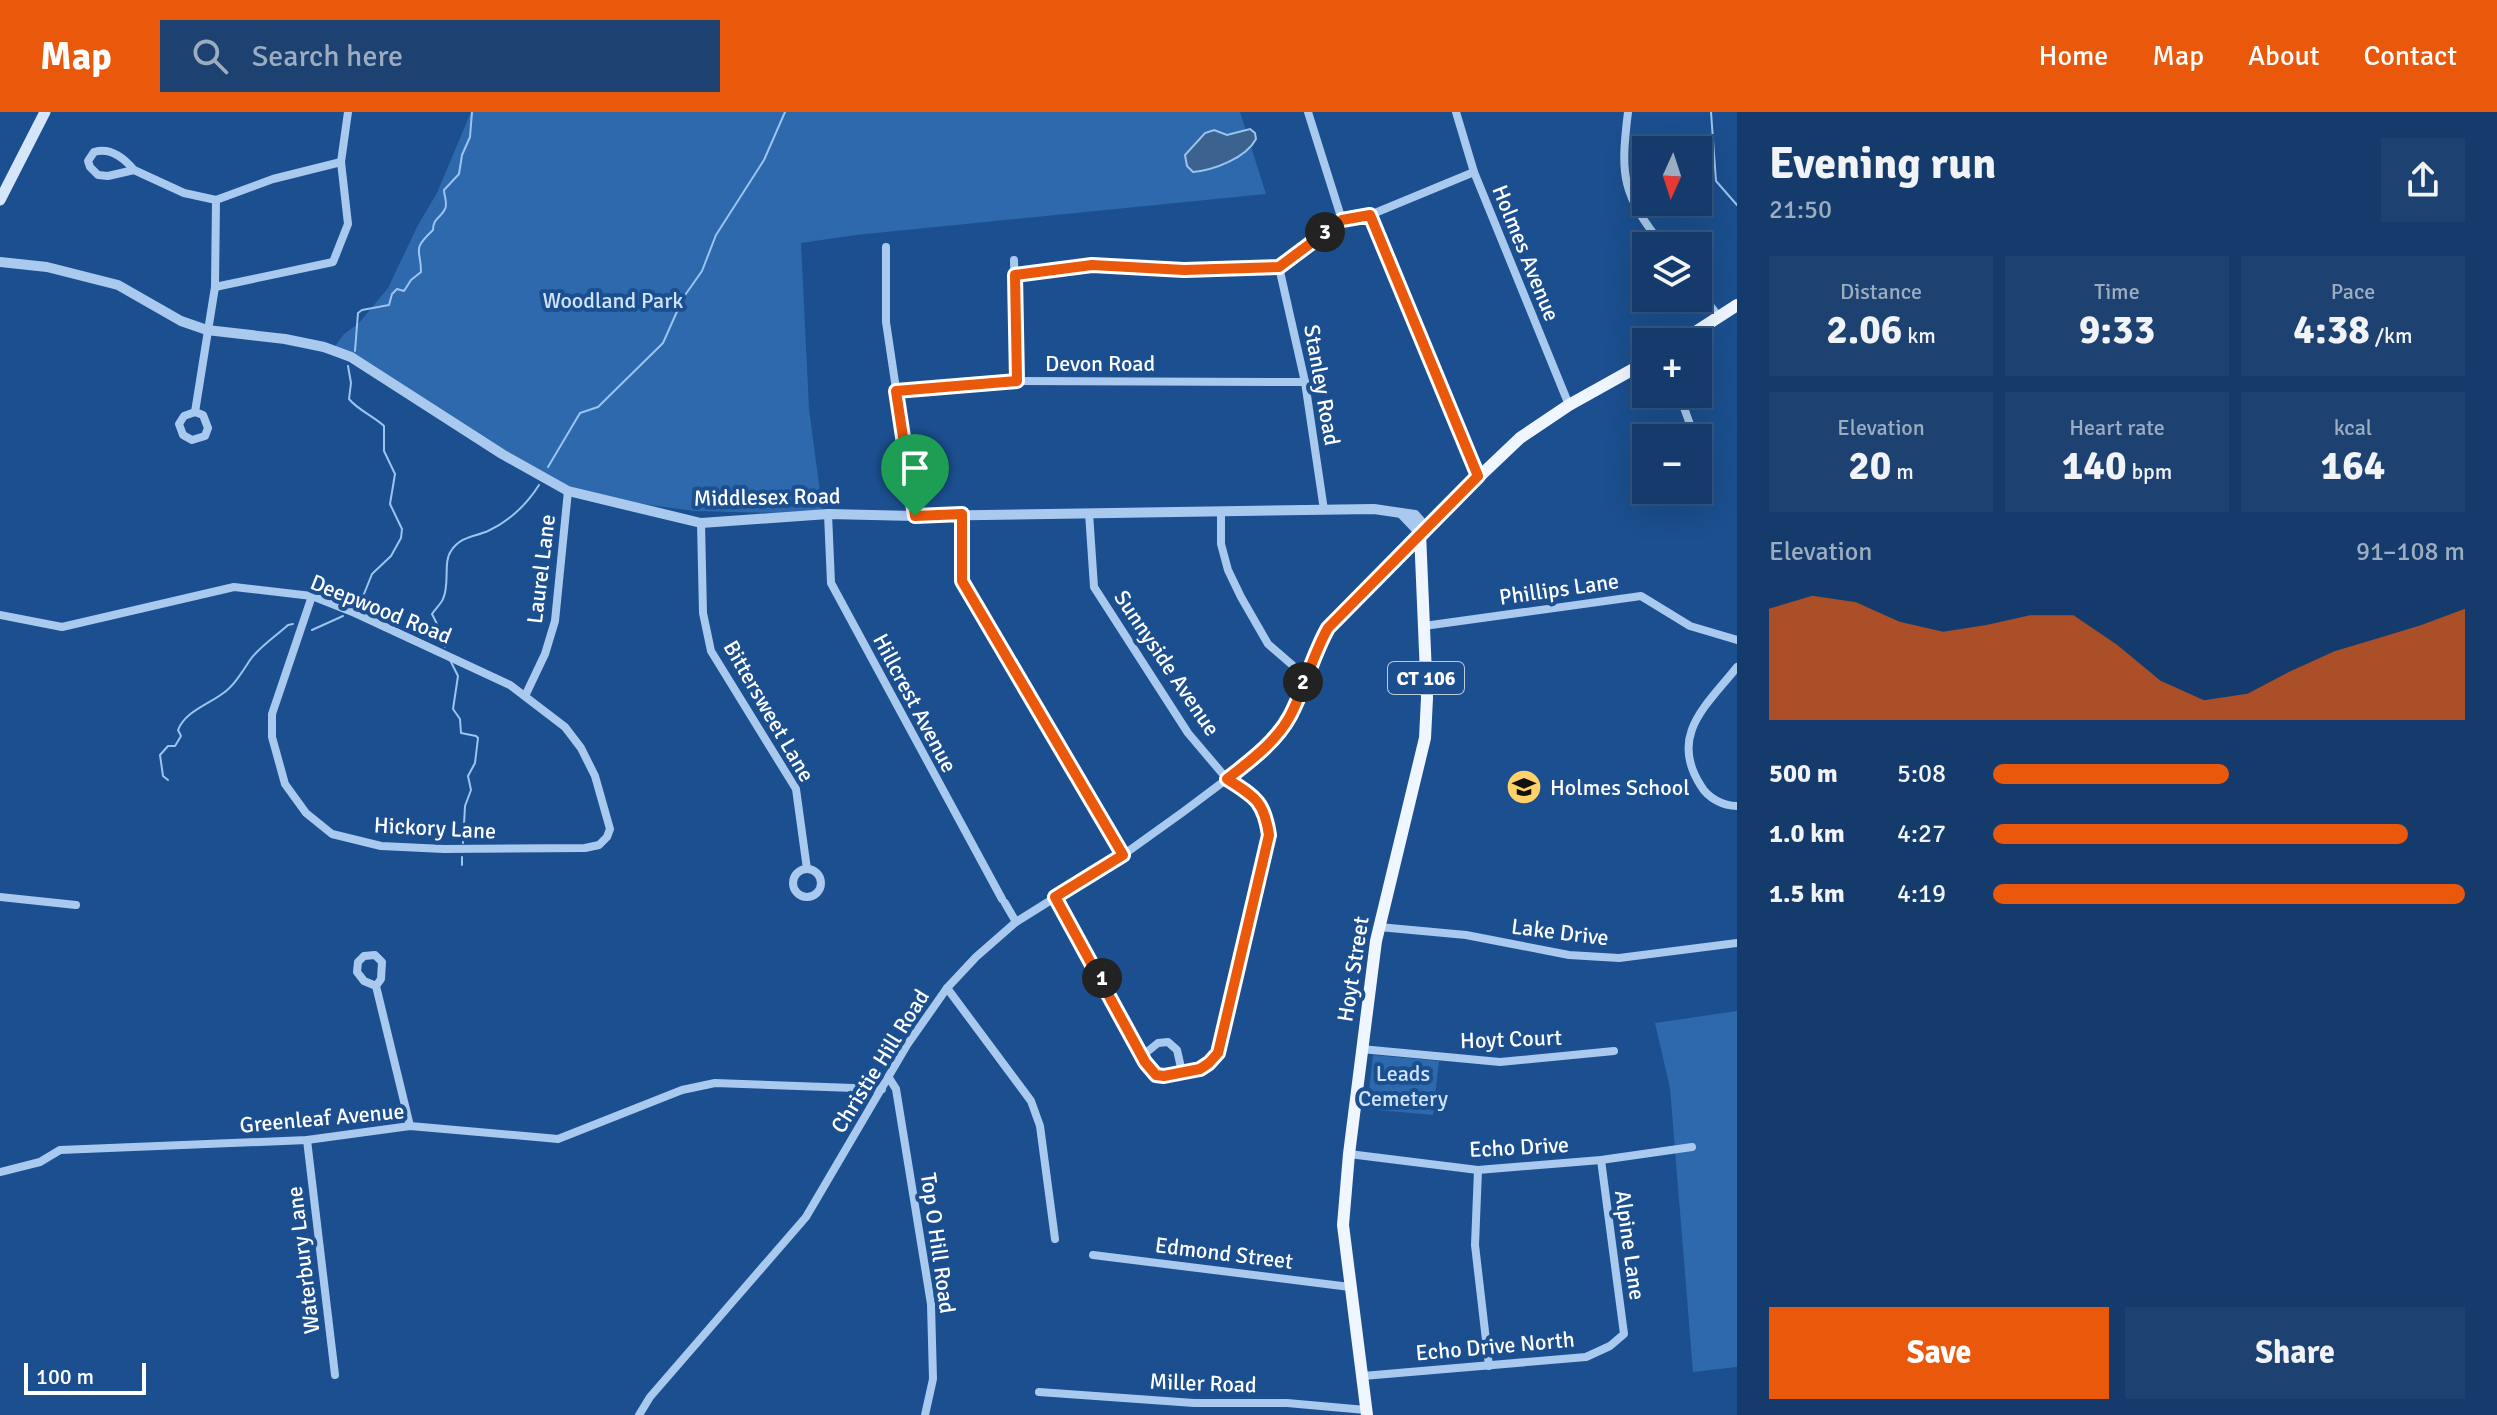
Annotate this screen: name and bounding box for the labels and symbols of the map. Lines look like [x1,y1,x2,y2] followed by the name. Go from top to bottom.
[1632,136,1712,216] north arrow
[1486,181,1566,325] street label: Holmes Avenue
[1305,212,1345,252] pin: 3
[543,287,683,314] park label: Woodland Park
[1298,322,1346,448] street label: Stanley Road
[1045,350,1155,377] street label: Devon Road
[881,434,949,516] pin
[693,482,841,512] street label: Middlesex Road
[521,513,561,625] street label: Laurel Lane
[1497,567,1621,611] street label: Phillips Lane
[306,568,456,650] street label: Deepwood Road
[1108,585,1226,741] street label: Sunnyside Avenue
[867,629,963,777] street label: Hillcrest Avenue
[718,636,820,786] street label: Bittersweet Lane
[1283,662,1323,702] pin: 2
[1388,662,1464,694] road number: CT 106
[1505,768,1543,806] school or university icon: Holmes School
[1550,774,1690,801] place label: Holmes School
[373,811,497,845] street label: Hickory Lane
[1510,913,1610,951] street label: Lake Drive
[1331,914,1375,1024] street label: Hoyt Street
[1082,958,1122,998] pin: 1
[825,984,935,1138] street label: Christie Hill Road
[1460,1024,1563,1054] street label: Hoyt Court
[1358,1060,1449,1112] park label: Leads Cemetery
[238,1097,406,1139] street label: Greenleaf Avenue
[1468,1131,1570,1163] street label: Echo Drive
[915,1171,961,1315] street label: Top O Hill Road
[281,1185,325,1335] street label: Waterbury Lane
[1609,1188,1651,1302] street label: Alpine Lane
[1154,1231,1295,1275] street label: Edmond Street
[1414,1326,1576,1366] street label: Echo Drive North
[24,1359,146,1395] scale bar
[1149,1368,1257,1398] street label: Miller Road

